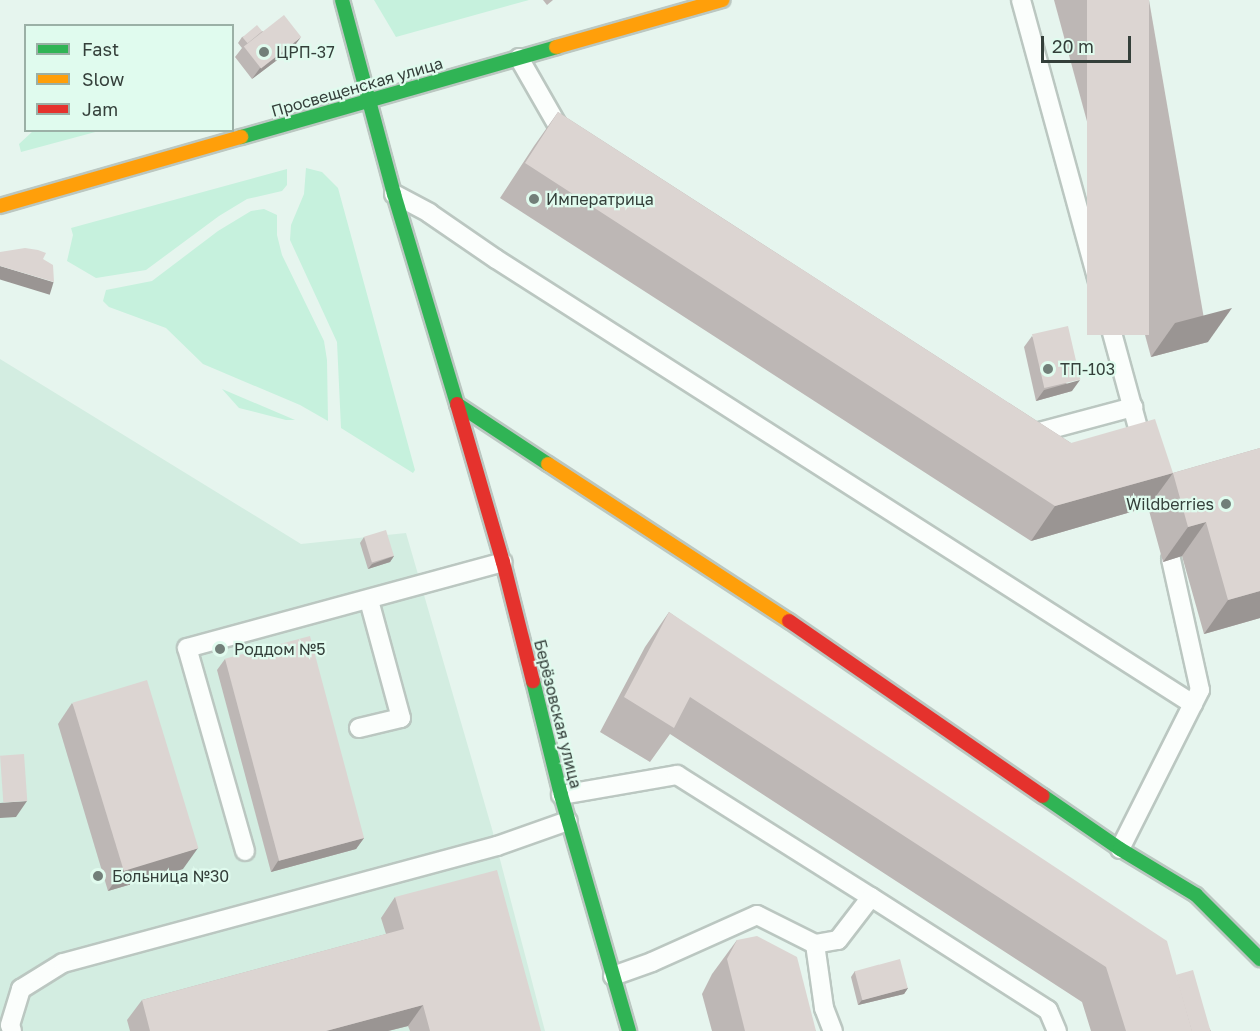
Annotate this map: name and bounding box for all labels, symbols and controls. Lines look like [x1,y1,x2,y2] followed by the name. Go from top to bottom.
[24,24,234,132] legend
[1044,24,1134,62] scale bar
[1052,35,1094,57] text: 20 m
[82,38,119,60] text: Fast
[276,42,335,62] place label: ЦРП-37
[257,45,271,59] marker: ЦРП-37
[269,53,445,121] street label: Просвещенская улица
[82,68,124,90] text: Slow
[82,98,118,120] text: Jam
[546,189,654,209] place label: Императрица
[527,192,541,206] marker: Императрица
[1060,359,1115,379] place label: ТП-103
[1041,362,1055,376] marker: ТП-103
[1126,494,1214,514] place label: Wildberries
[1219,497,1233,511] marker: Wildberries
[530,638,586,790] street label: Берёзовская улица
[234,639,326,659] place label: Роддом №5
[211,640,229,658] marker: Роддом №5
[112,866,229,886] place label: Больница №30
[89,867,107,885] marker: Больница №30

